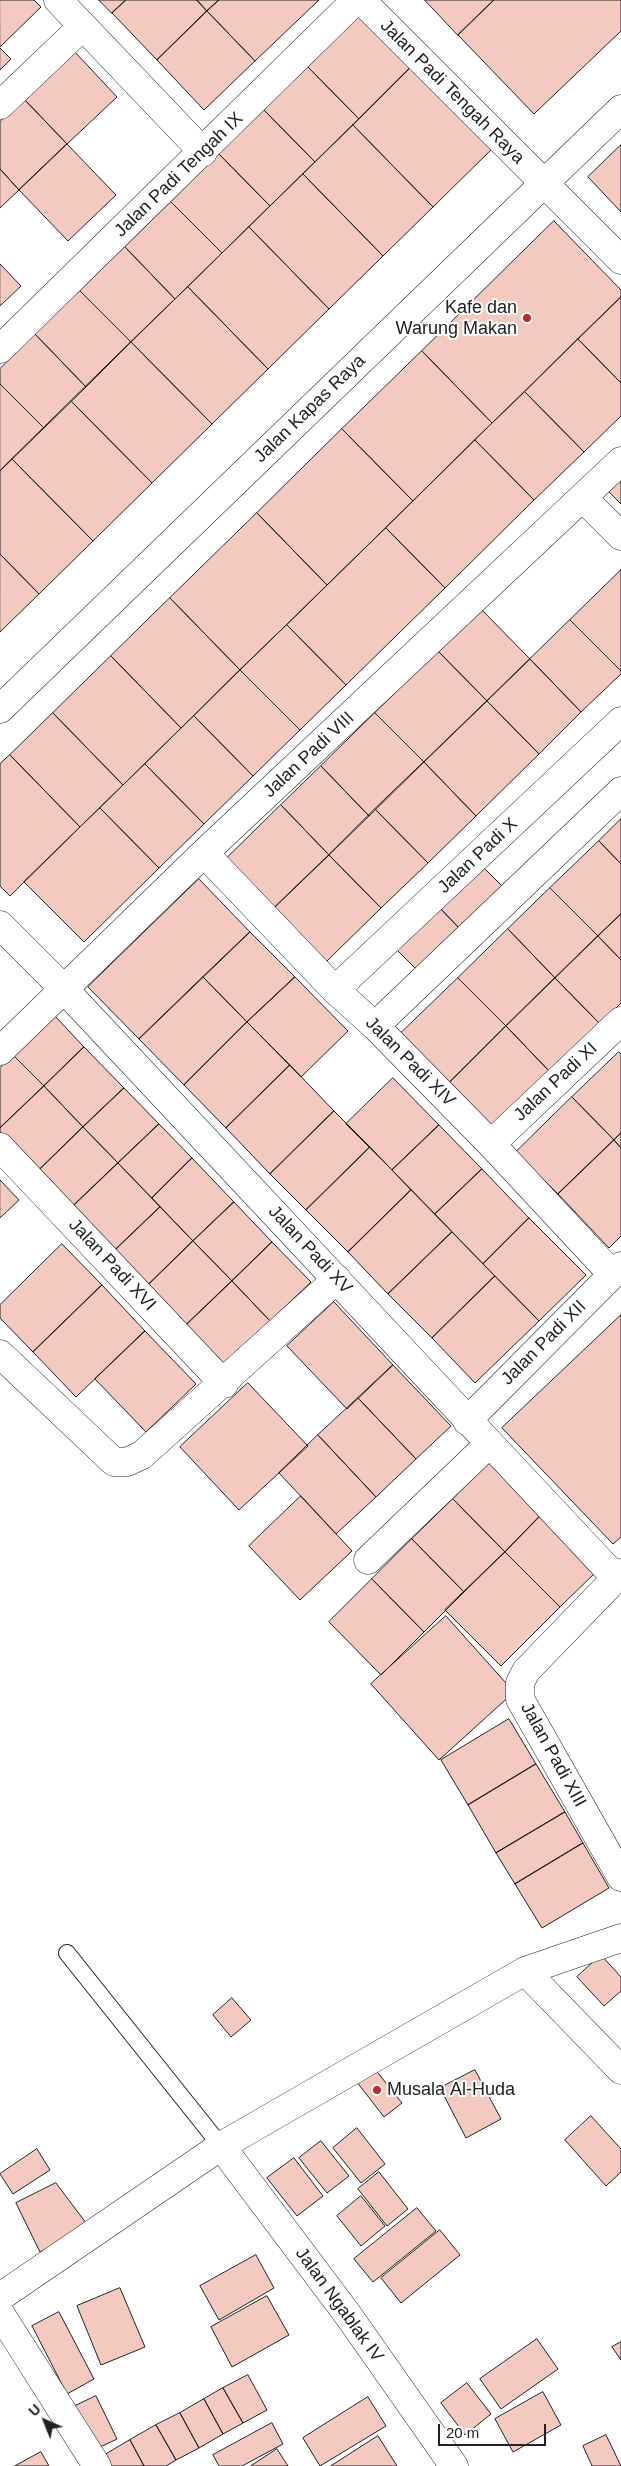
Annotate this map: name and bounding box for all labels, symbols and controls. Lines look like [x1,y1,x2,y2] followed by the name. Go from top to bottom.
[375,15,529,169] street label: Jalan Padi Tengah Raya
[110,108,248,242] street label: Jalan Padi Tengah IX
[396,297,517,340] place label: Kafe dan Warung Makan
[521,312,533,324] marker: Kafe dan Warung Makan
[250,350,370,468] street label: Jalan Kapas Raya
[259,708,359,802] street label: Jalan Padi VIII
[434,814,522,898] street label: Jalan Padi X
[361,1013,459,1111] street label: Jalan Padi XIV
[510,1038,602,1126] street label: Jalan Padi XI
[264,1201,356,1299] street label: Jalan Padi XV
[64,1214,160,1316] street label: Jalan Padi XVI
[497,1296,591,1390] street label: Jalan Padi XII
[515,1699,591,1811] street label: Jalan Padi XIII
[387,2079,515,2101] place label: Musala Al-Huda
[371,2084,383,2096] marker: Musala Al-Huda
[290,2244,388,2366] street label: Jalan Ngablak IV
[20,2396,70,2446] north arrow
[25,2401,44,2419] text: U
[441,2414,548,2446] scale bar
[446,2424,479,2441] text: 20 m

